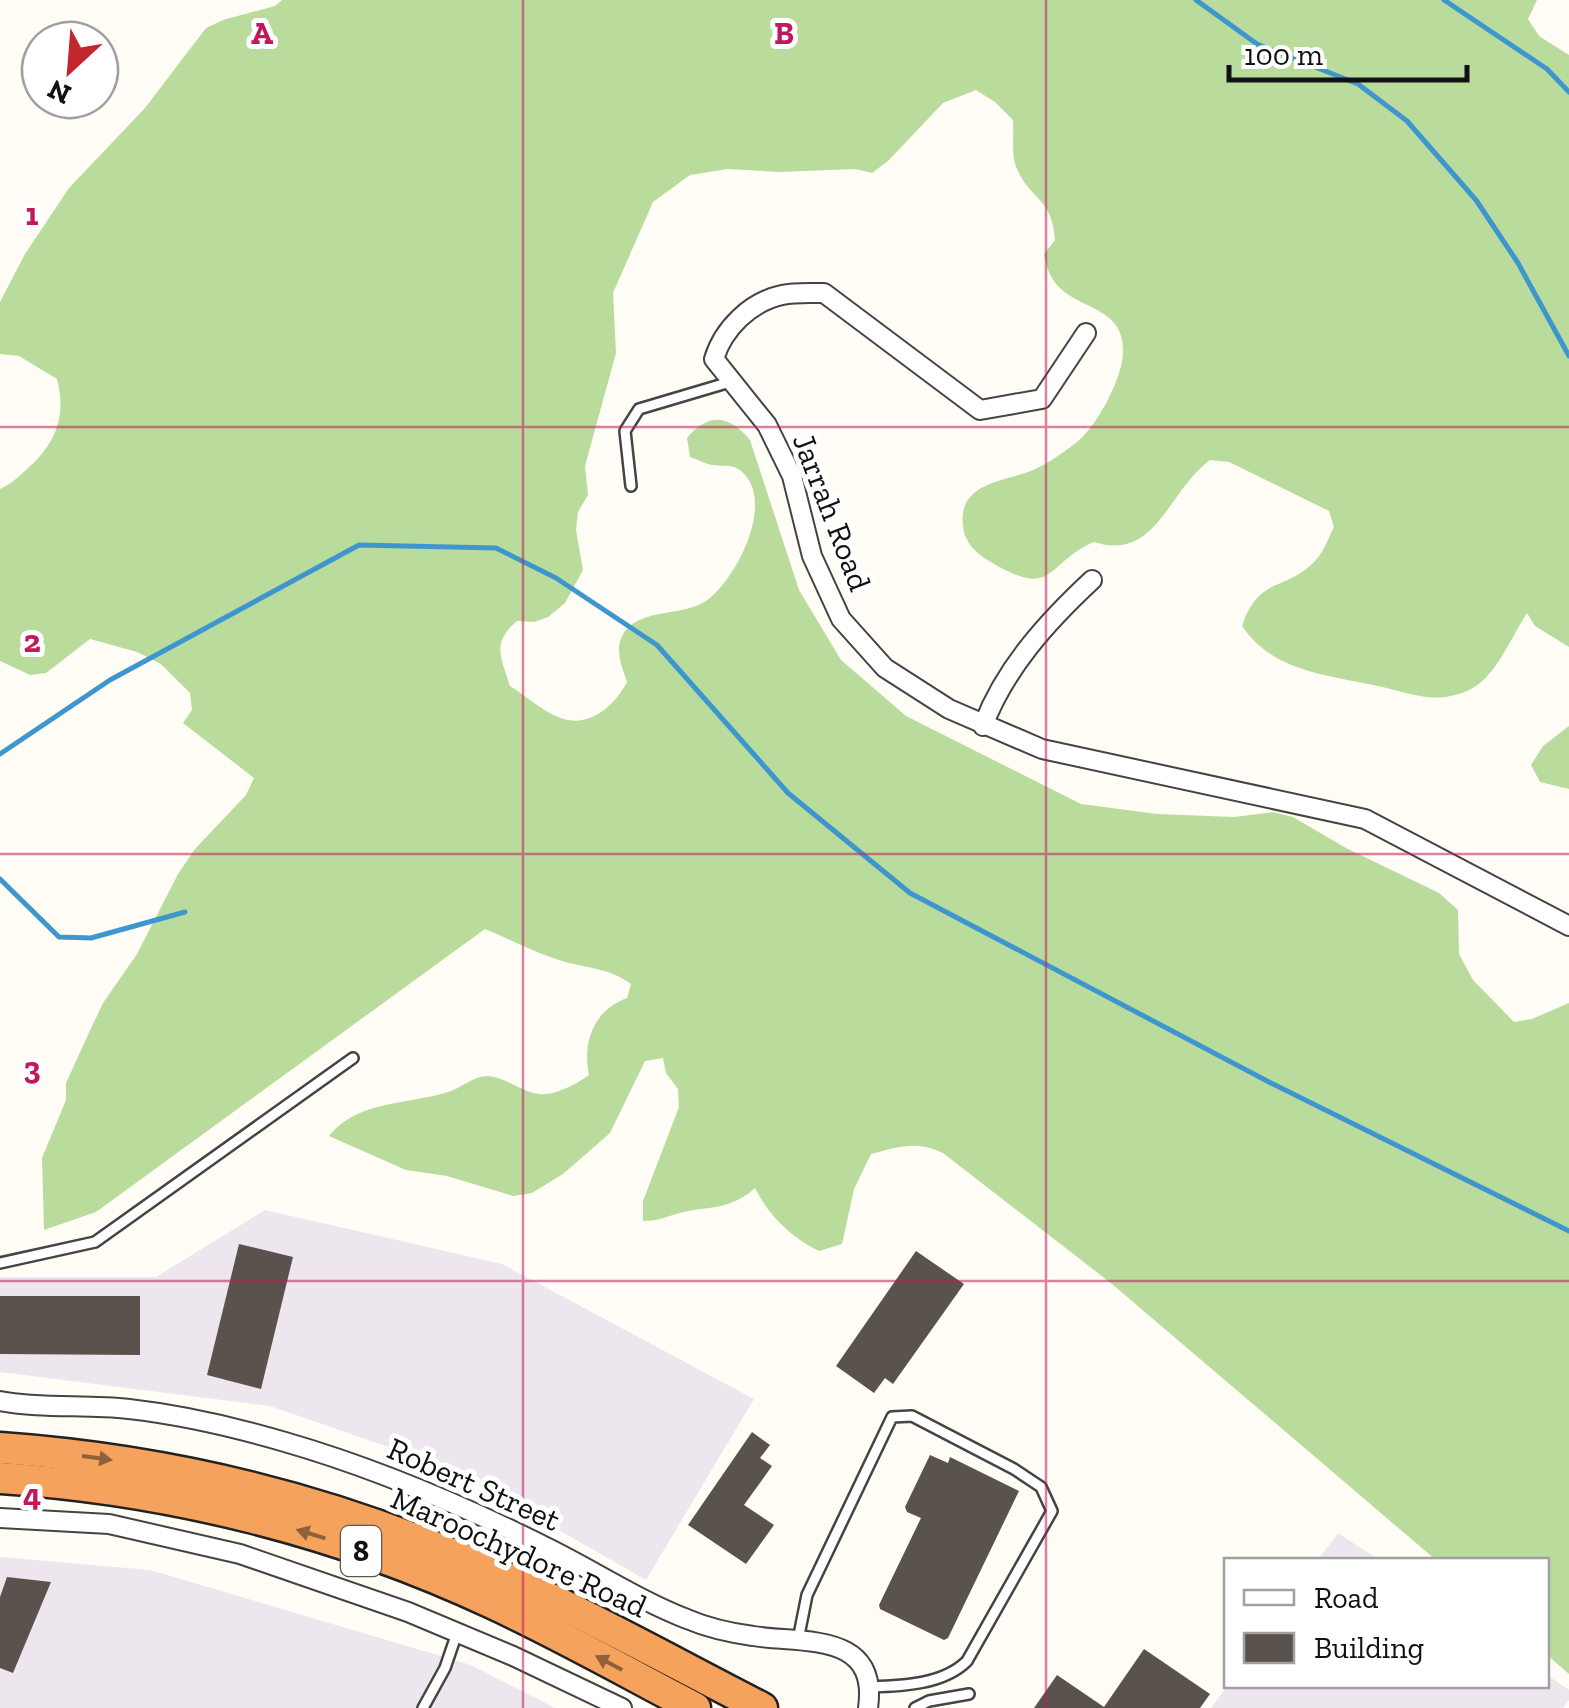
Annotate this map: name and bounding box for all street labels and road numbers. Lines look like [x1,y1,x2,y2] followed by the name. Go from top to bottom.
[785,428,879,596] street label: Jarrah Road
[382,1429,566,1539] street label: Robert Street
[385,1479,653,1626] street label: Maroochydore Road
[341,1526,381,1576] road number: 8

